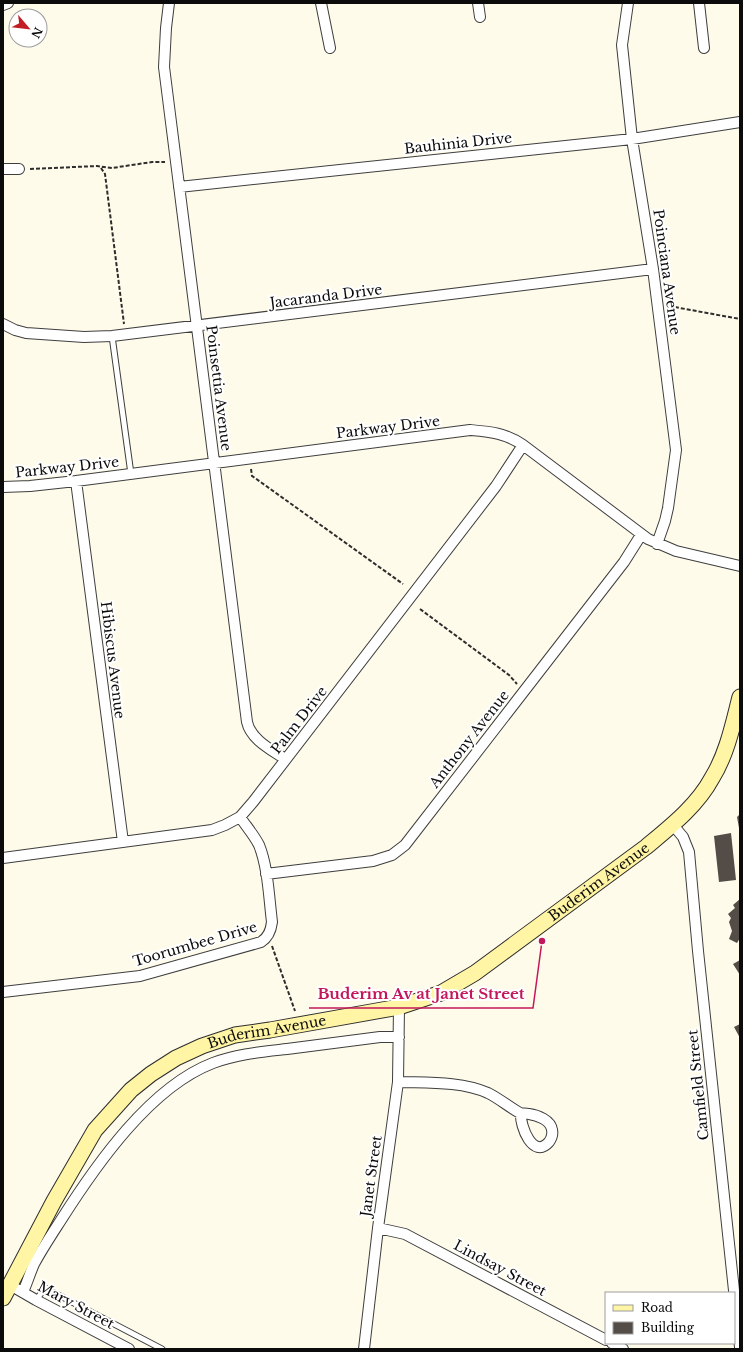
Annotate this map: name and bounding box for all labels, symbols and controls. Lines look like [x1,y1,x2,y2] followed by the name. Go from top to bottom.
[8,8,48,48] north arrow
[28,25,45,41] text: N
[403,128,513,158] street label: Bauhinia Drive
[649,208,685,336] street label: Poinciana Avenue
[267,280,383,312] street label: Jacaranda Drive
[202,324,236,452] street label: Poinsettia Avenue
[335,412,441,442] street label: Parkway Drive
[14,453,120,481] street label: Parkway Drive
[97,600,129,720] street label: Hibiscus Avenue
[267,683,331,757] street label: Palm Drive
[425,686,513,792] street label: Anthony Avenue
[545,839,653,925] street label: Buderim Avenue
[131,918,259,970] street label: Toorumbee Drive
[309,981,533,1008] callout: Buderim Av at Janet Street
[317,984,525,1003] text: Buderim Av at Janet Street
[205,1011,328,1053] street label: Buderim Avenue
[683,1028,713,1141] street label: Camfield Street
[356,1133,386,1220] street label: Janet Street
[451,1236,550,1300] street label: Lindsay Street
[35,1277,118,1333] street label: Mary Street
[605,1292,735,1344] legend
[641,1300,673,1315] text: Road
[641,1320,695,1335] text: Building

